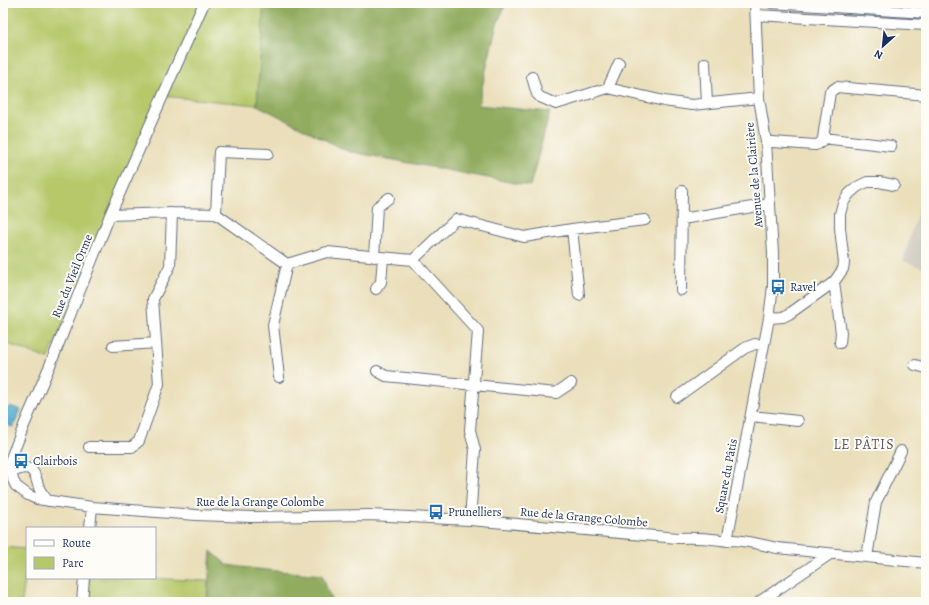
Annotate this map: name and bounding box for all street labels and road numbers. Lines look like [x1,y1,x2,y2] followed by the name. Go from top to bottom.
[741,122,767,229] street label: Avenue de la Clairière
[48,232,96,320] street label: Rue du Vieil Orme
[711,437,741,515] street label: Square du Pâtis
[196,494,324,510] street label: Rue de la Grange Colombe
[519,503,649,531] street label: Rue de la Grange Colombe

